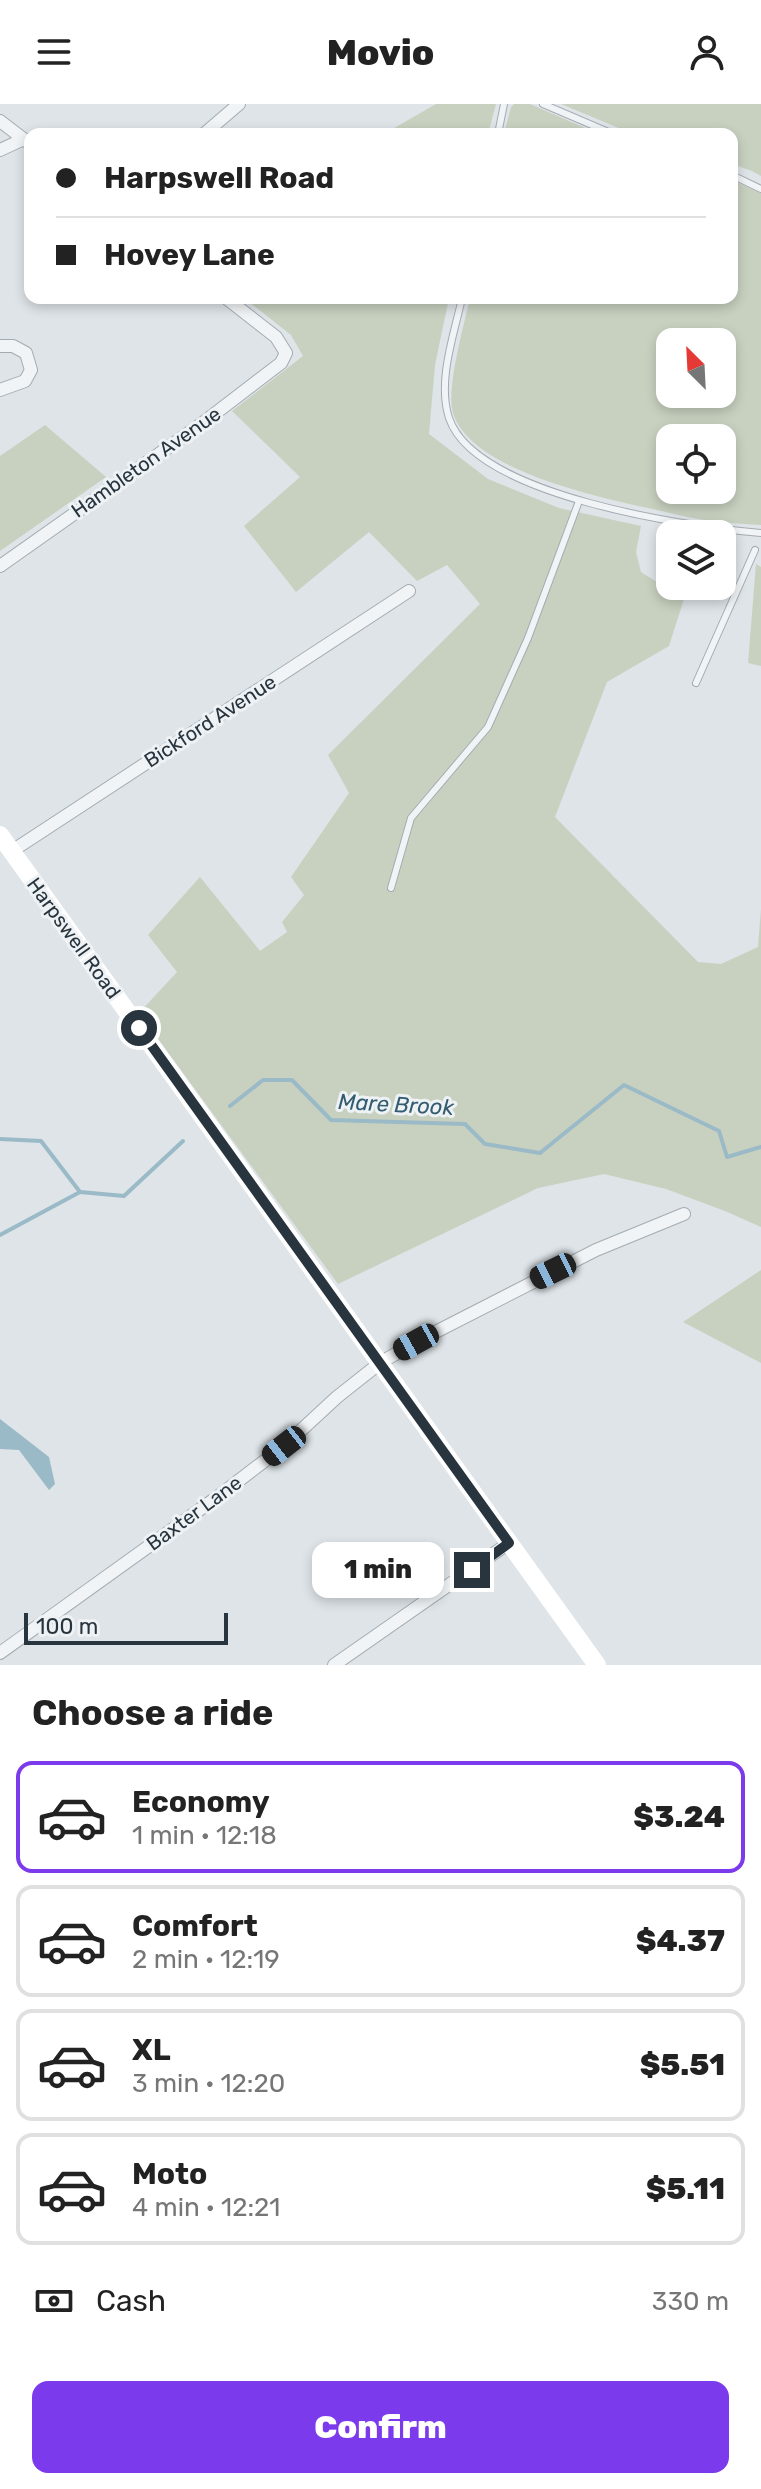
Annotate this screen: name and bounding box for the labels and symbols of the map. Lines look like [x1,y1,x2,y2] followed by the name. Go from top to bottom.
[656,328,736,408] north arrow
[67,401,225,523] street label: Hambleton Avenue
[140,669,280,773] street label: Bickford Avenue
[22,873,126,1003] street label: Harpswell Road
[121,1010,157,1046] route start
[337,1088,455,1121] water label: Mare Brook
[526,1250,580,1292] car
[389,1320,443,1364] car
[258,1422,310,1470] car
[142,1470,246,1556] street label: Baxter Lane
[312,1542,444,1598] callout: 1 min
[454,1552,490,1588] route end
[24,1609,228,1645] scale bar

